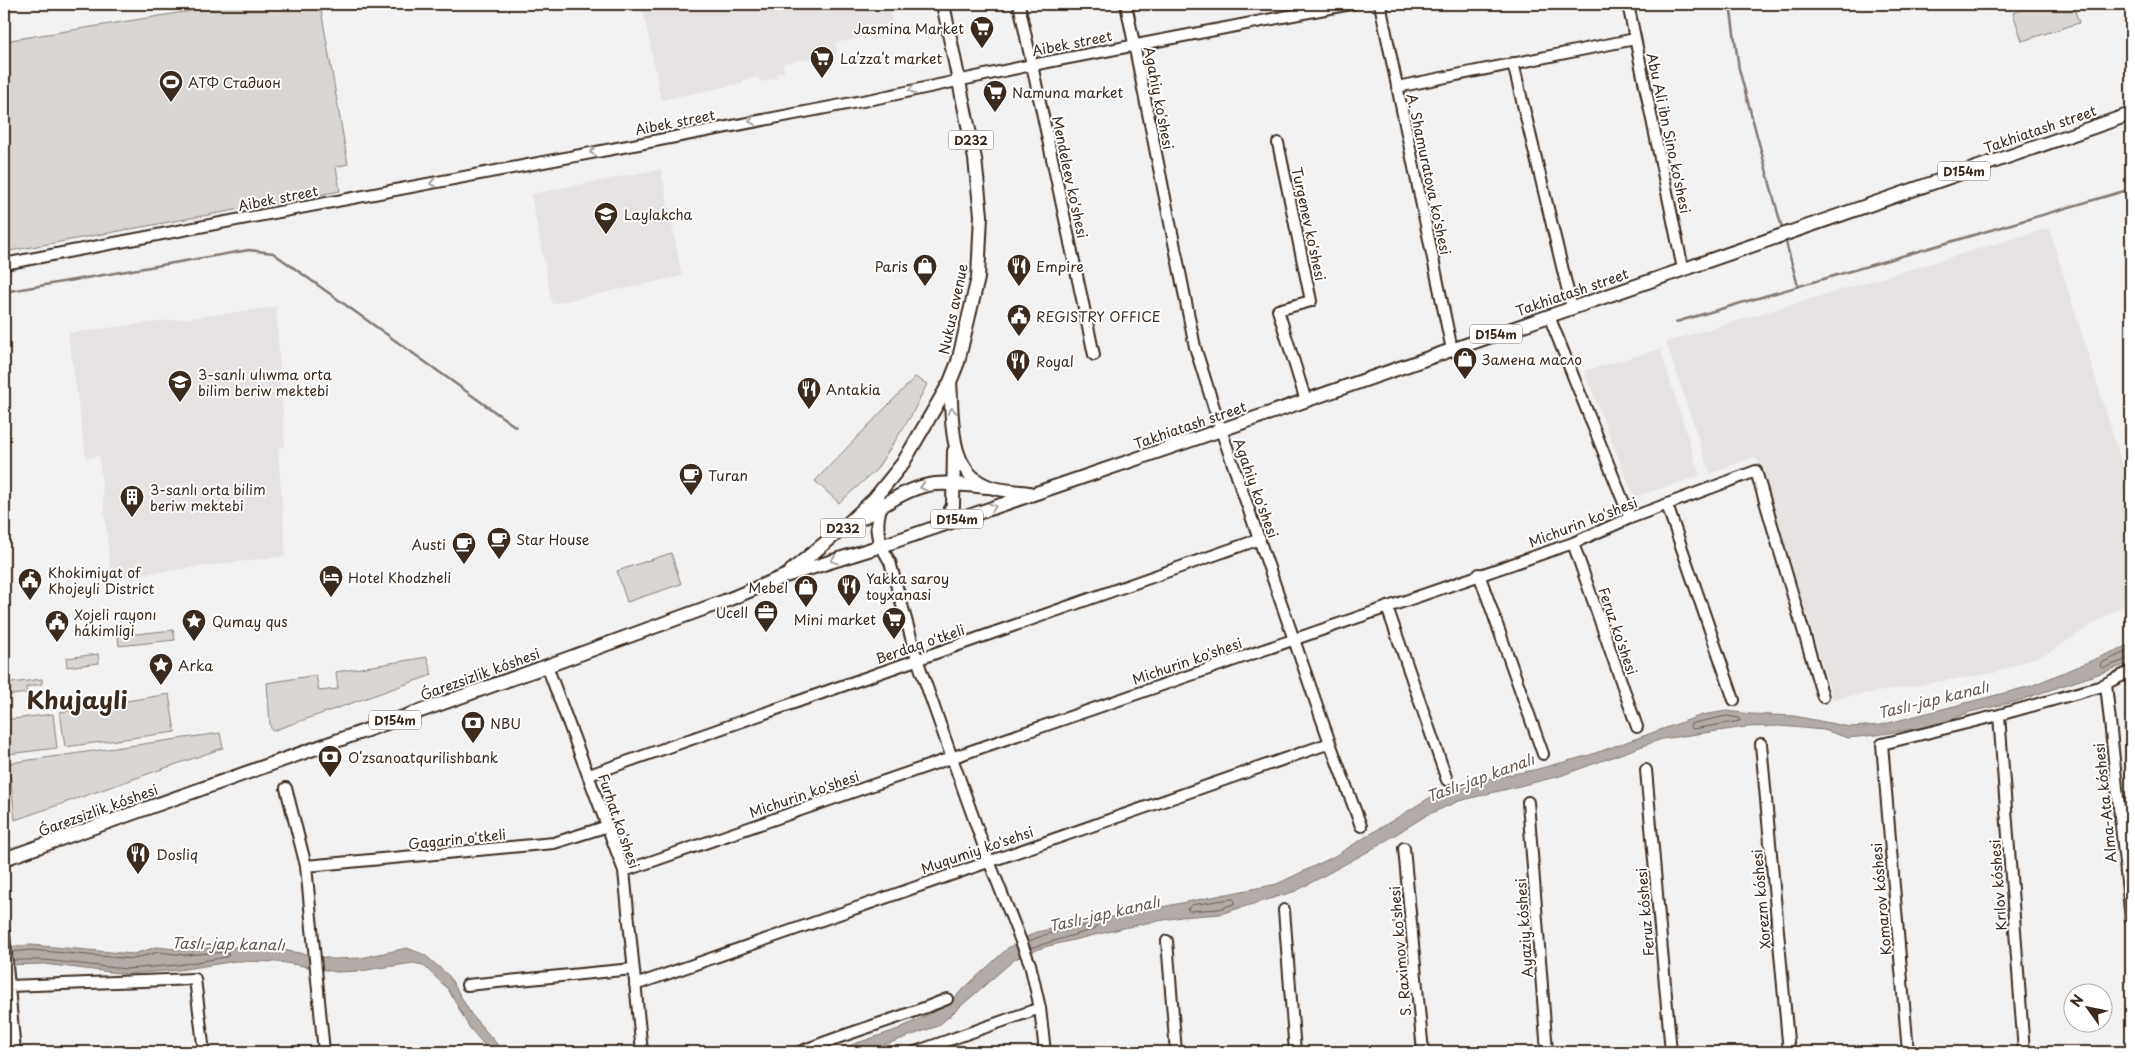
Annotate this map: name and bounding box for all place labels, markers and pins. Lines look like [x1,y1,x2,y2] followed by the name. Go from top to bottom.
[969,15,995,49] supermarket icon: Jasmina Market
[853,18,964,39] place label: Jasmina Market
[809,45,835,79] supermarket icon: Laʻzzaʻt market
[840,48,943,69] place label: Laʻzzaʻt market
[158,69,184,103] sports icon: АТФ Стадион
[188,72,281,93] place label: АТФ Стадион
[982,79,1008,113] supermarket icon: Namuna market
[1012,82,1123,103] place label: Namuna market
[593,201,619,235] school or university icon: Laylakcha
[624,204,693,225] place label: Laylakcha
[912,253,938,287] shop icon: Paris
[1006,253,1032,287] restaurant icon: Empire
[875,256,908,277] place label: Paris
[1036,256,1084,277] place label: Empire
[1006,303,1032,337] public building icon: REGISTRY OFFICE
[1036,306,1161,327] place label: REGISTRY OFFICE
[1452,346,1478,380] shop icon: Замена масло
[1005,348,1031,382] restaurant icon: Royal
[1482,349,1582,370] place label: Замена масло
[1036,351,1074,372] place label: Royal
[198,364,332,401] place label: 3-sanlı ulıwma orta bilim beriw mektebi
[167,369,193,403] school or university icon: 3-sanlı ulıwma orta bilim beriw mektebi
[796,376,822,410] restaurant icon: Antakia
[826,379,881,400] place label: Antakia
[678,462,704,496] cafe icon: Turan
[708,465,748,486] place label: Turan
[150,479,266,516] place label: 3-sanlı orta bilim beriw mektebi
[119,484,145,518] building icon: 3-sanlı orta bilim beriw mektebi
[486,526,512,560] cafe icon: Star House
[516,529,590,550] place label: Star House
[451,531,477,565] cafe icon: Austi
[411,534,446,555] place label: Austi
[48,562,155,599] place label: Khokimiyat of Khojeyli District
[318,564,344,598] hotel icon: Hotel Khodzheli
[17,567,43,601] public building icon: Khokimiyat of Khojeyli District
[348,567,451,588] place label: Hotel Khodzheli
[866,568,949,605] place label: Yakka saroy toyxanasi
[836,573,862,607] restaurant icon: Yakka saroy toyxanasi
[793,574,819,608] shop icon: Mebel
[748,577,788,598] place label: Mebel
[753,599,779,633] office icon: Ucell
[716,602,748,623] place label: Ucell
[74,604,156,641] place label: Xojeli rayonı hákimligi
[881,606,907,640] supermarket icon: Mini market
[181,608,207,642] place icon: Qumay qus
[44,609,70,643] public building icon: Xojeli rayonı hákimligi
[794,609,876,630] place label: Mini market
[212,611,288,632] place label: Qumay qus
[148,652,174,686] place icon: Arka
[178,655,213,676] place label: Arka
[460,710,486,744] bank icon: NBU
[490,713,521,734] place label: NBU
[317,744,343,778] bank icon: Oʻzsanoatqurilishbank
[348,747,499,768] place label: Oʻzsanoatqurilishbank
[125,841,151,875] restaurant icon: Dosliq
[156,844,198,865] place label: Dosliq

